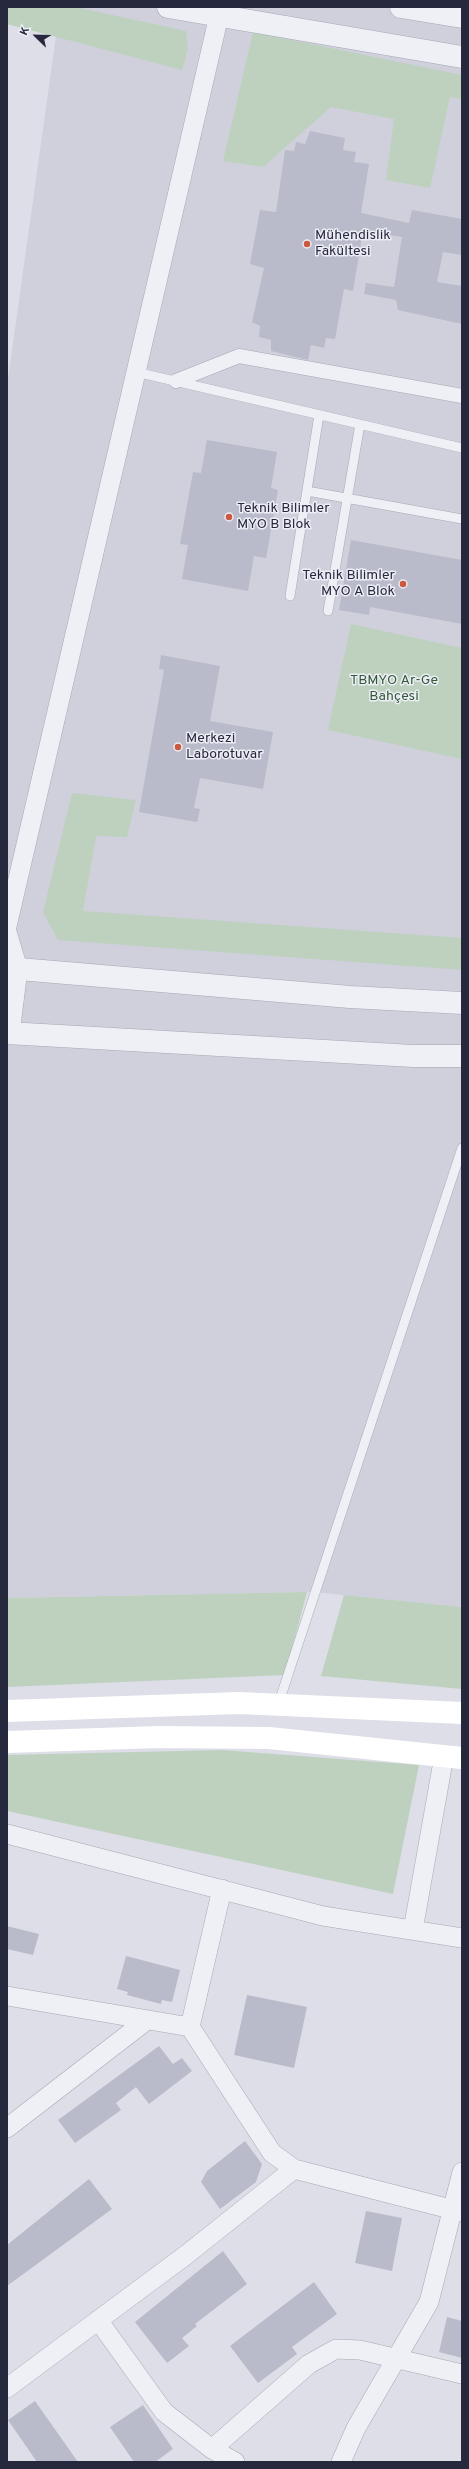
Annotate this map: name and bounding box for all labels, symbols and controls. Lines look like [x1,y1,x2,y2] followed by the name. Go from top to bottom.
[16,16,56,56] north arrow
[17,25,33,38] text: K
[315,228,391,260] place label: Mühendislik Fakültesi
[302,239,312,249] marker: Mühendislik Fakültesi
[237,501,330,534] place label: Teknik Bilimler MYO B Blok
[224,512,234,522] marker: Teknik Bilimler MYO B Blok
[302,568,395,600] place label: Teknik Bilimler MYO A Blok
[398,579,408,589] marker: Teknik Bilimler MYO A Blok
[350,673,438,706] park label: TBMYO Ar-Ge Bahçesi
[186,731,263,764] place label: Merkezi Laborotuvar
[173,742,183,752] marker: Merkezi Laborotuvar

